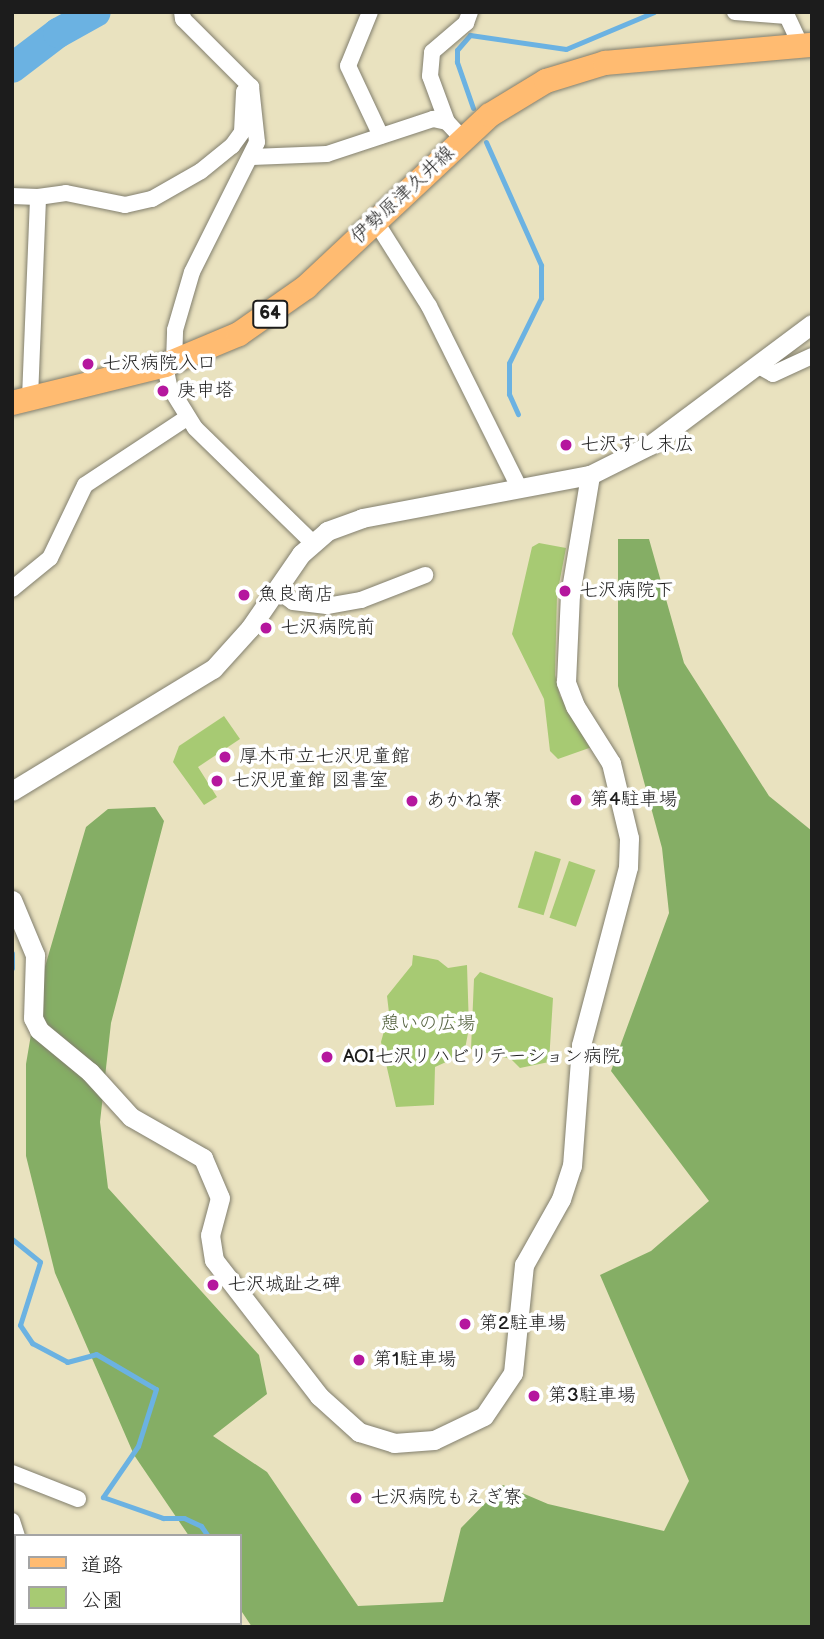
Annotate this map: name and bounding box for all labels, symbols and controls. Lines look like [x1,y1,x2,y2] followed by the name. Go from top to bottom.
[347,141,459,249] street label: 伊勢原津久井線
[251,300,289,328] road number: 64
[102,353,216,375] place label: 七沢病院入口
[80,356,96,372] marker: 七沢病院入口
[177,380,234,402] place label: 庚申塔
[155,383,171,399] marker: 庚申塔
[580,434,694,456] place label: 七沢すし末広
[558,437,574,453] marker: 七沢すし末広
[579,580,674,602] place label: 七沢病院下
[557,583,573,599] marker: 七沢病院下
[258,584,334,606] place label: 魚良商店
[236,587,252,603] marker: 魚良商店
[280,617,375,639] place label: 七沢病院前
[258,620,274,636] marker: 七沢病院前
[239,746,410,768] place label: 厚木市立七沢児童館
[217,749,233,765] marker: 厚木市立七沢児童館
[231,770,388,792] place label: 七沢児童館 図書室
[209,773,225,789] marker: 七沢児童館 図書室
[590,789,678,811] place label: 第4駐車場
[426,790,502,812] place label: あかね寮
[568,792,584,808] marker: 第4駐車場
[404,793,420,809] marker: あかね寮
[381,1013,475,1035] park label: 憩いの広場
[343,1046,621,1068] place label: AOI七沢リハビリテーション病院
[317,1047,337,1067] marker: AOI七沢リハビリテーション病院
[227,1274,341,1296] place label: 七沢城趾之碑
[205,1277,221,1293] marker: 七沢城趾之碑
[479,1313,566,1335] place label: 第2駐車場
[457,1316,473,1332] marker: 第2駐車場
[373,1349,456,1371] place label: 第1駐車場
[351,1352,367,1368] marker: 第1駐車場
[548,1385,636,1407] place label: 第3駐車場
[526,1388,542,1404] marker: 第3駐車場
[370,1487,522,1509] place label: 七沢病院もえぎ寮
[348,1490,364,1506] marker: 七沢病院もえぎ寮
[14,1534,242,1625] legend
[81,1553,123,1578] text: 道路
[81,1588,123,1613] text: 公園

